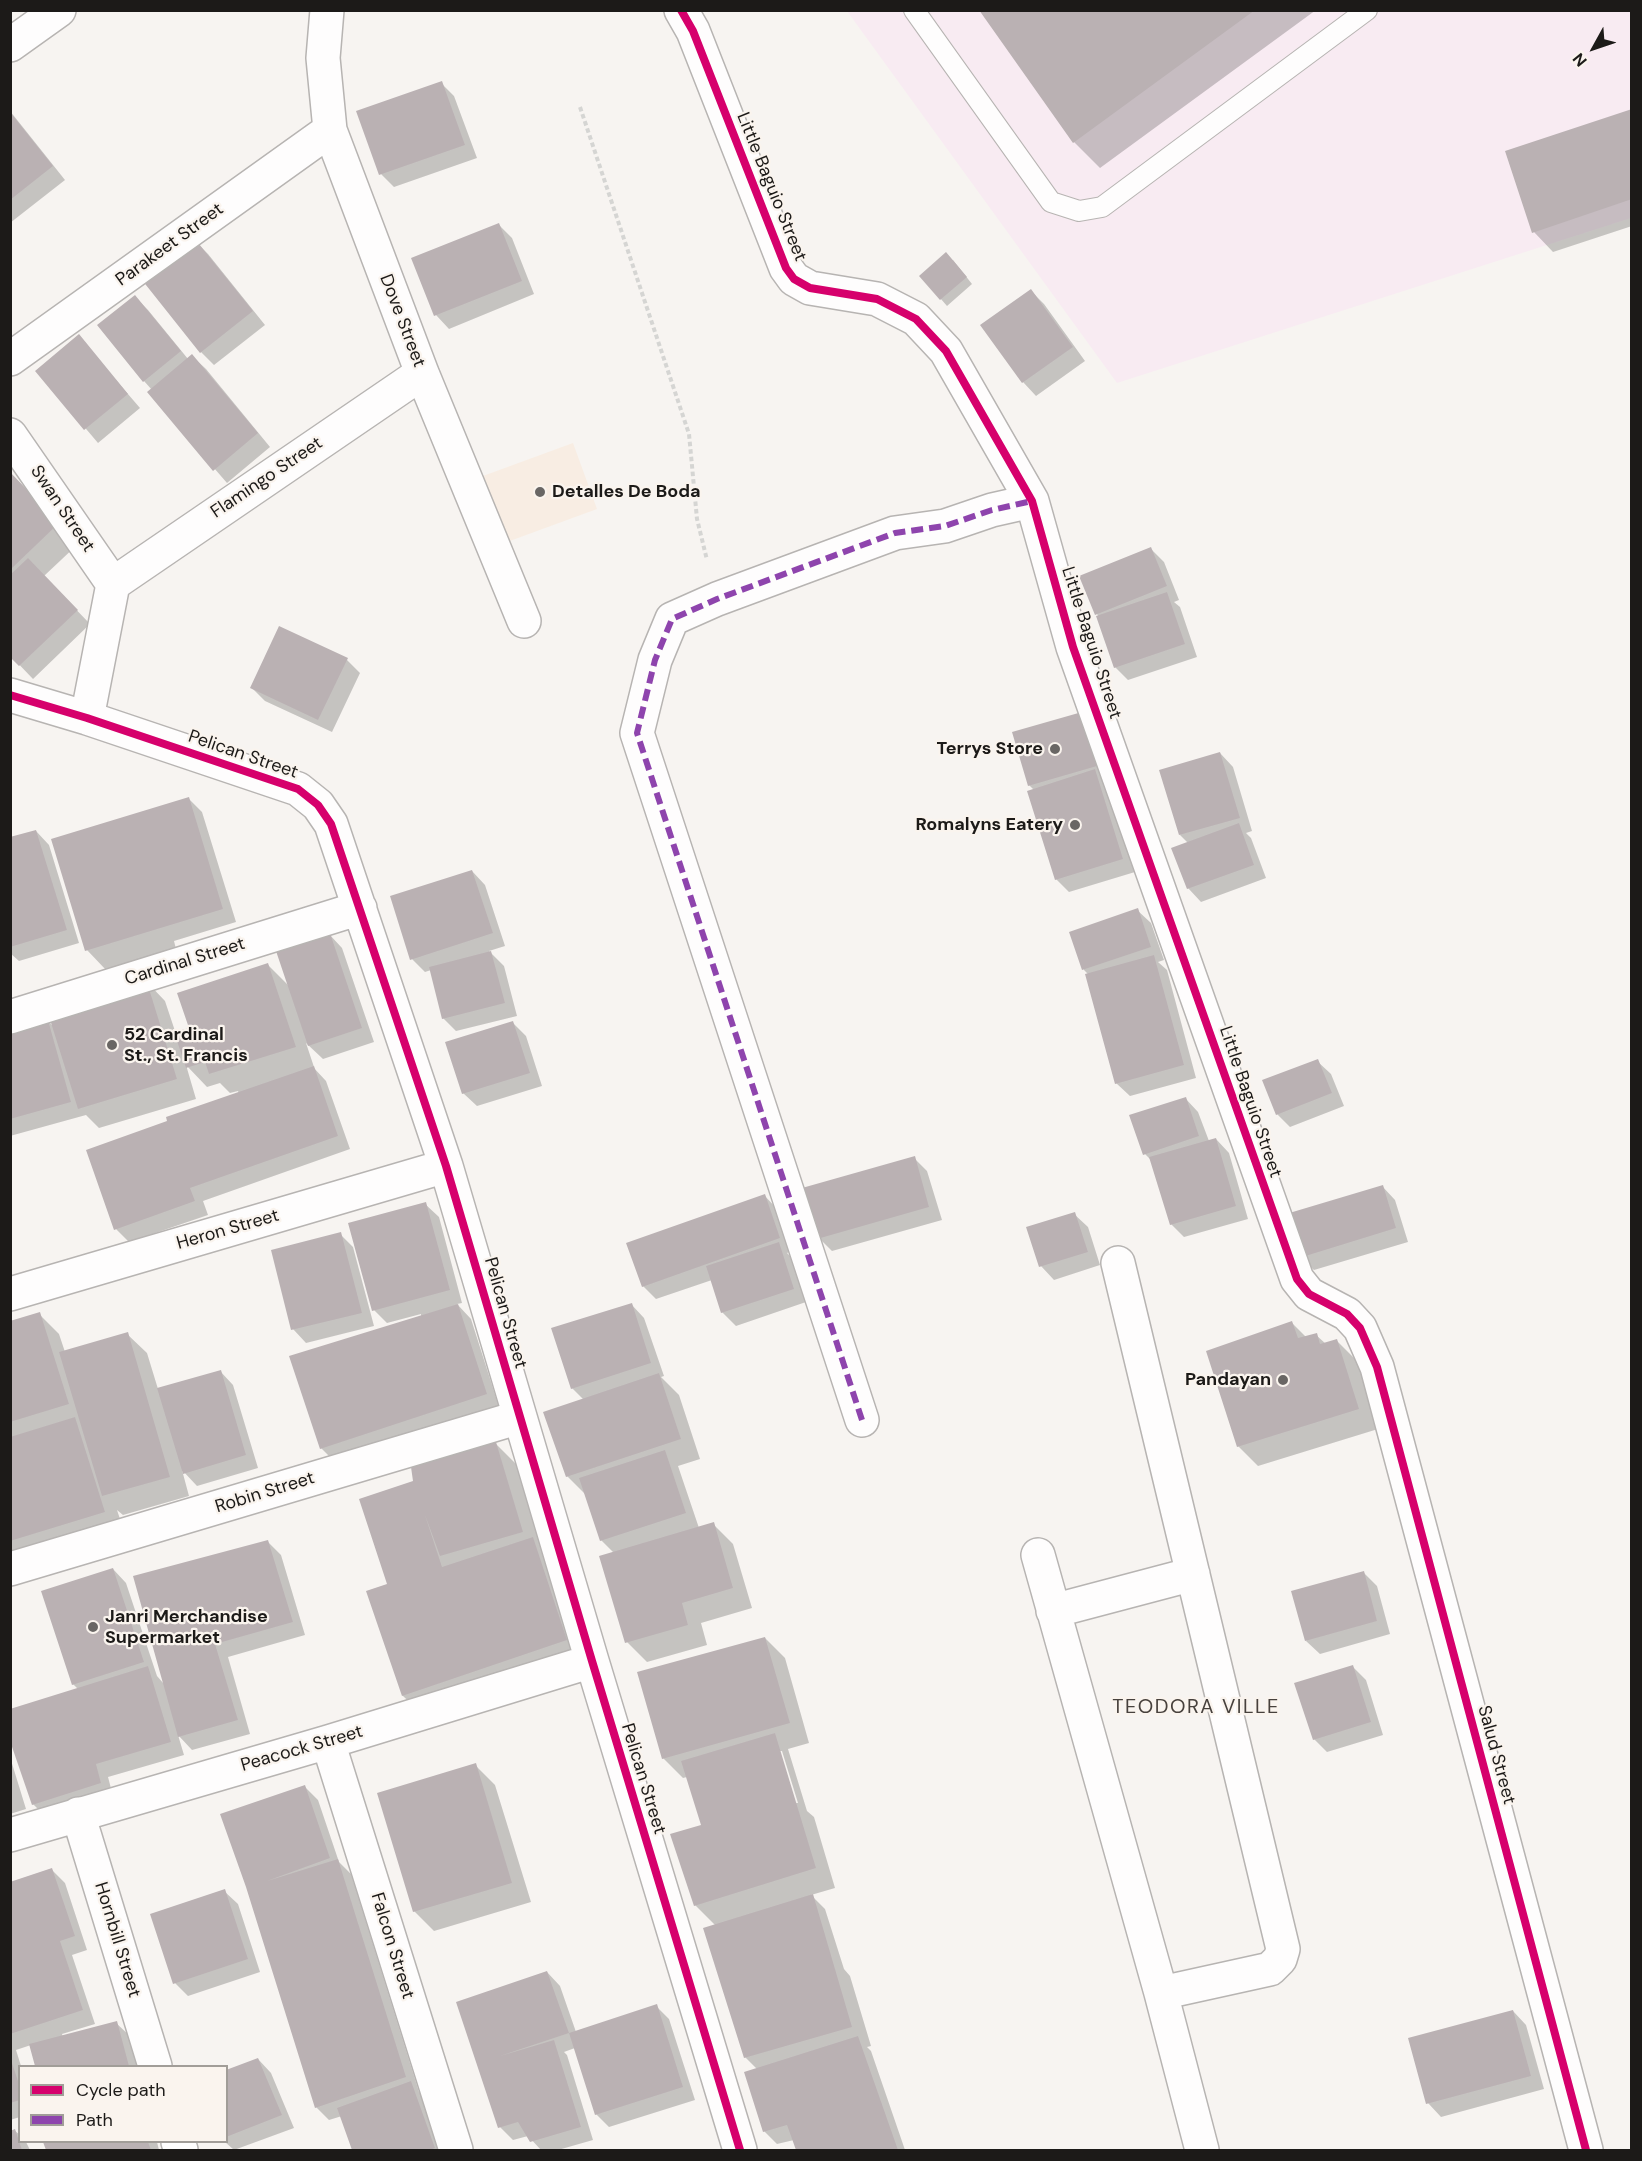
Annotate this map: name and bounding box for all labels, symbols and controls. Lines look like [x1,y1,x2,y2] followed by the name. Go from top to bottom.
[1564,18,1624,78] north arrow
[1568,49,1592,71] text: N
[731,109,811,265] street label: Little Baguio Street
[112,199,228,291] street label: Parakeet Street
[374,272,430,370] street label: Dove Street
[207,433,327,523] street label: Flamingo Street
[25,462,99,556] street label: Swan Street
[552,481,701,503] place label: Detalles De Boda
[533,485,547,499] marker: Detalles De Boda
[1056,564,1126,722] street label: Little Baguio Street
[185,726,301,784] street label: Pelican Street
[937,738,1043,760] place label: Terrys Store
[1048,742,1062,756] marker: Terrys Store
[916,814,1063,836] place label: Romalyns Eatery
[1068,818,1082,832] marker: Romalyns Eatery
[122,933,248,991] street label: Cardinal Street
[1214,1023,1286,1181] street label: Little Baguio Street
[124,1024,248,1066] place label: 52 Cardinal St., St. Francis
[105,1038,119,1052] marker: 52 Cardinal St., St. Francis
[174,1205,282,1255] street label: Heron Street
[479,1255,531,1371] street label: Pelican Street
[1185,1369,1271,1391] place label: Pandayan
[1276,1373,1290,1387] marker: Pandayan
[213,1468,317,1518] street label: Robin Street
[105,1606,268,1648] place label: Janri Merchandise Supermarket
[86,1620,100,1634] marker: Janri Merchandise Supermarket
[1112,1696,1280,1720] district label: TEODORA VILLE
[1472,1703,1520,1807] street label: Salud Street
[238,1721,366,1777] street label: Peacock Street
[616,1721,670,1837] street label: Pelican Street
[89,1880,145,2000] street label: Hornbill Street
[366,1890,418,2002] street label: Falcon Street
[18,2065,228,2143] legend
[76,2078,166,2102] text: Cycle path
[76,2108,113,2132] text: Path

